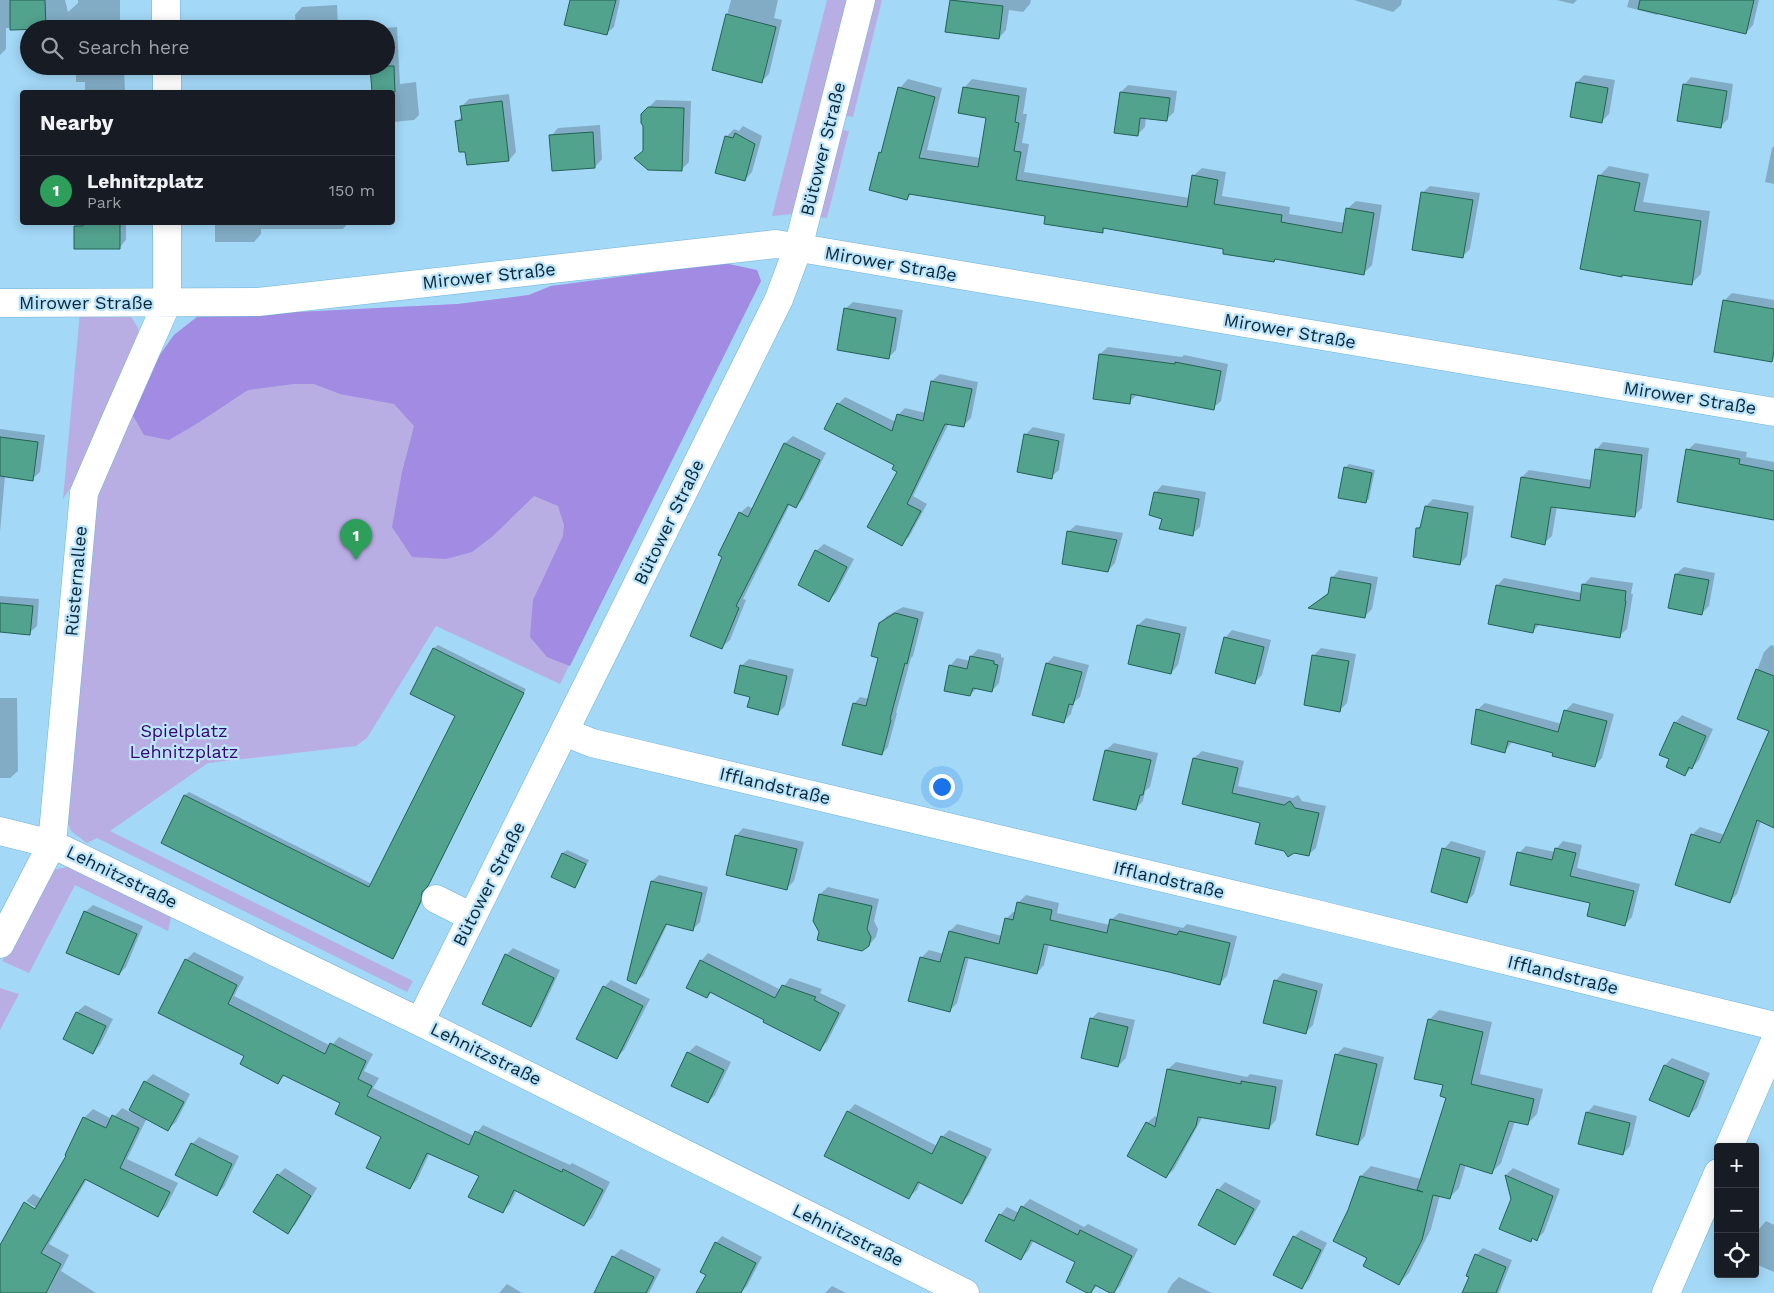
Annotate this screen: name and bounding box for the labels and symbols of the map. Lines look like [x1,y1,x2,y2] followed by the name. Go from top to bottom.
[796,80,849,218] street label: Bütower Straße
[823,242,959,285] street label: Mirower Straße
[421,258,557,293] street label: Mirower Straße
[19,292,153,313] street label: Mirower Straße
[1222,309,1358,352] street label: Mirower Straße
[1622,377,1758,418] street label: Mirower Straße
[629,456,708,588] street label: Bütower Straße
[340,519,372,560] pin: 1
[60,525,91,637] street label: Rüsternallee
[130,720,238,762] park label: Spielplatz Lehnitzplatz
[718,763,833,808] street label: Ifflandstraße
[929,774,955,800] your location
[448,818,529,950] street label: Bütower Straße
[63,841,181,912] street label: Lehnitzstraße
[1112,857,1227,902] street label: Ifflandstraße
[1506,951,1621,998] street label: Ifflandstraße
[427,1018,545,1089] street label: Lehnitzstraße
[789,1199,907,1270] street label: Lehnitzstraße

